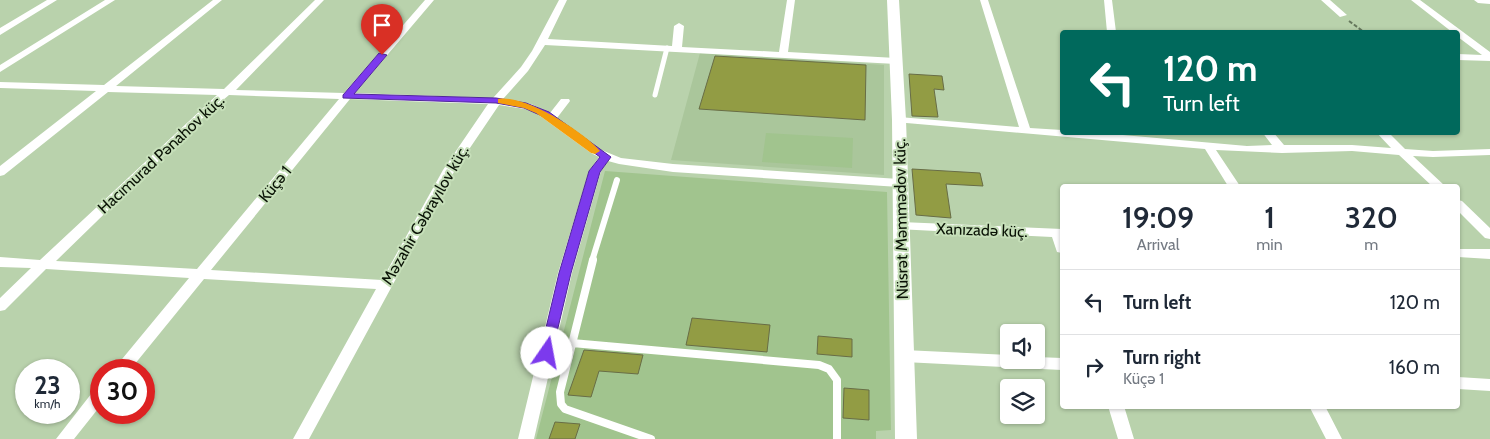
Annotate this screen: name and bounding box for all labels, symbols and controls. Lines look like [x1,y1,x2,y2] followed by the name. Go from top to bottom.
[361,4,403,55] pin
[368,11,396,39] icon: arrive
[1163,47,1257,90] text: 120 m
[1080,50,1145,115] icon: left
[94,90,228,218] street label: Hacımurad Pənahov küç.
[1163,90,1240,117] text: Turn left
[890,138,912,300] street label: Nüsrət Məmmədov küç.
[377,142,473,288] street label: Məzahir Cəbrayılov küç.
[255,162,295,206] street label: Küçə 1
[1122,199,1194,236] text: 19:09
[1264,199,1275,236] text: 1
[1345,199,1398,236] text: 320
[936,219,1028,241] street label: Xanızadə küç.
[1137,235,1179,254] text: Arrival
[1256,235,1283,254] text: min
[1364,235,1378,254] text: m
[1080,288,1108,316] icon: left
[1123,291,1191,314] text: Turn left
[1390,291,1440,314] text: 120 m
[1000,324,1045,424] map controls
[1000,324,1045,369] button: sound
[520,326,572,378] position arrow
[1123,346,1201,369] text: Turn right
[1080,353,1108,381] icon: right
[1389,356,1440,379] text: 160 m
[90,359,155,424] speed limit sign: 30
[1123,369,1164,388] text: Küçə 1
[34,370,61,400] text: 23
[1000,379,1045,424] button: layers
[34,396,61,411] text: km/h

